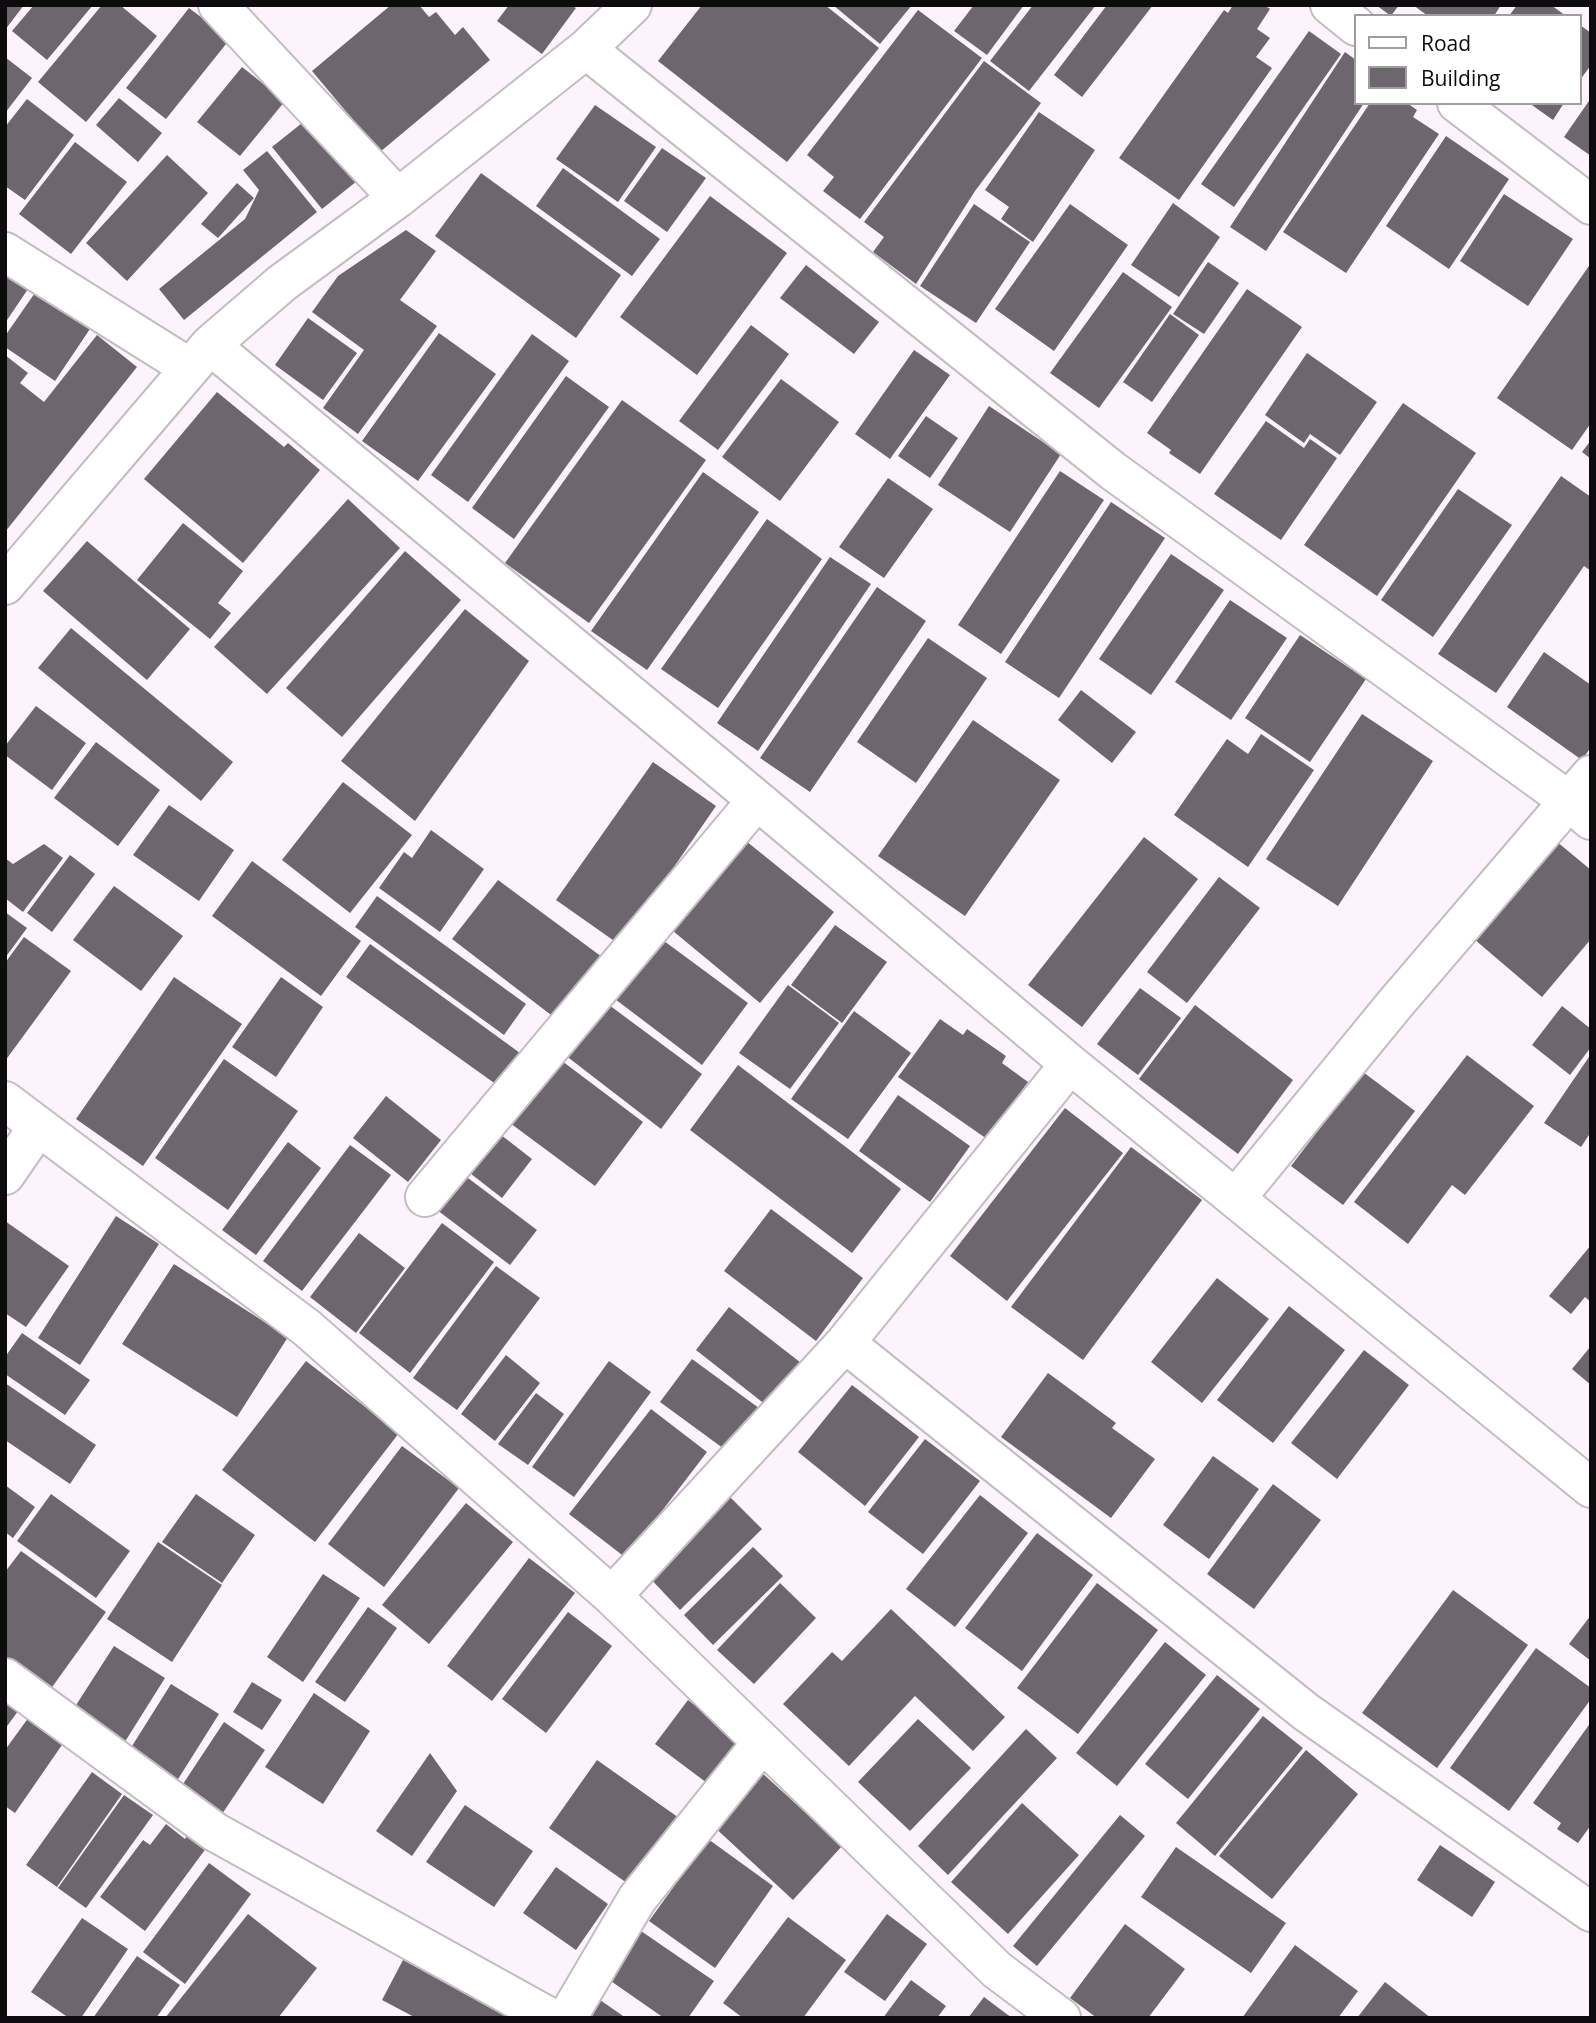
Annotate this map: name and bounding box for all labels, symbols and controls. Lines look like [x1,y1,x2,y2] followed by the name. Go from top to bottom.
[1354,14,1582,105] legend
[1421,29,1471,57] text: Road
[1421,64,1500,92] text: Building

